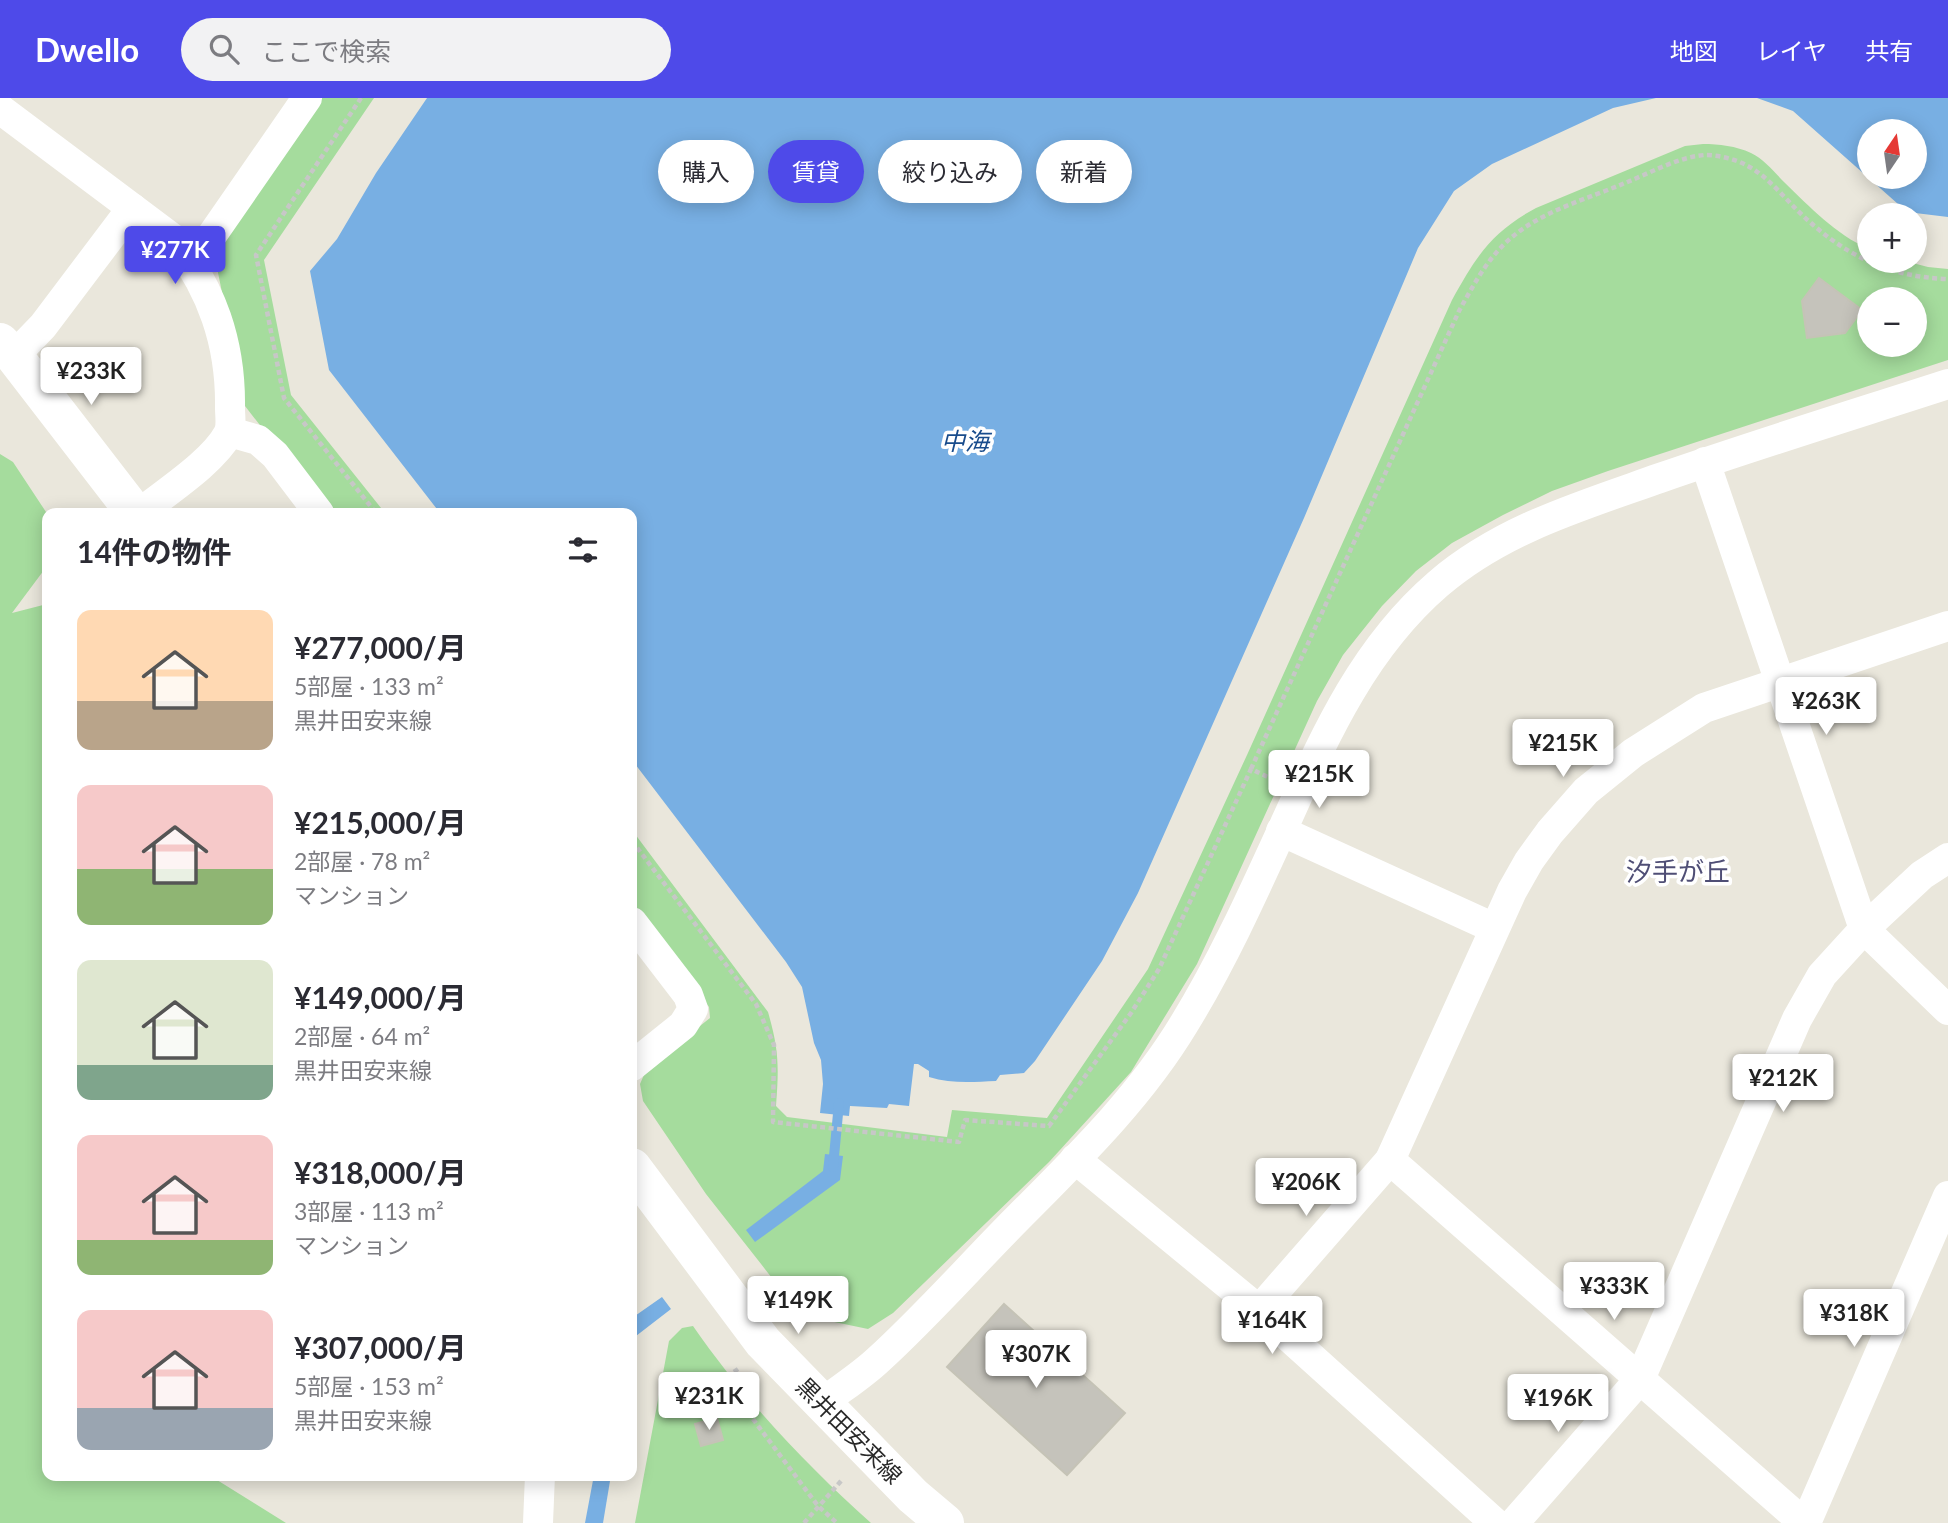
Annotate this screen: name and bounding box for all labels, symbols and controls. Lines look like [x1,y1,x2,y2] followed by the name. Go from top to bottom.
[181,18,671,81] search box
[35,29,139,69] text: Dwello
[205,30,243,68] icon: search
[261,35,391,67] text: ここで検索
[1670,36,1718,65] text: 地図
[1756,36,1827,65] text: レイヤ
[1865,36,1913,65] text: 共有
[1857,119,1927,189] north arrow
[1857,119,1927,357] map controls
[658,140,754,203] chip: 購入
[768,140,864,203] chip: 賃貸
[878,140,1022,203] chip: 絞り込み
[1036,140,1132,203] chip: 新着
[1857,203,1927,273] button: +
[126,226,224,286] pin: ¥277K
[140,235,210,263] text: ¥277K
[1857,287,1927,357] button: −
[42,348,140,407] pin: ¥233K
[56,356,126,384] text: ¥233K
[941,426,993,455] water label: 中海
[564,531,602,569] icon: filters
[77,533,232,569] text: 14件の物件
[294,629,467,665] text: ¥277,000/月
[133,638,217,722] icon: home
[294,672,444,700] text: 5部屋 · 133 m²
[1777,678,1875,737] pin: ¥263K
[1791,686,1861,714] text: ¥263K
[294,706,432,734] text: 黒井田安来線
[1514,720,1612,779] pin: ¥215K
[1528,728,1598,756] text: ¥215K
[1270,750,1368,810] pin: ¥215K
[1284,759,1354,787] text: ¥215K
[294,804,467,840] text: ¥215,000/月
[133,813,217,897] icon: home
[294,847,430,875] text: 2部屋 · 78 m²
[1626,855,1730,887] district label: 汐手が丘
[294,881,409,909] text: マンション
[294,979,467,1015] text: ¥149,000/月
[133,988,217,1072] icon: home
[294,1022,430,1050] text: 2部屋 · 64 m²
[1734,1054,1832,1114] pin: ¥212K
[294,1056,432,1084] text: 黒井田安来線
[1748,1063,1818,1091] text: ¥212K
[294,1154,467,1190] text: ¥318,000/月
[1257,1158,1355,1218] pin: ¥206K
[133,1163,217,1247] icon: home
[1271,1167,1341,1195] text: ¥206K
[294,1197,444,1225] text: 3部屋 · 113 m²
[294,1231,409,1259] text: マンション
[1565,1262,1663,1322] pin: ¥333K
[1579,1271,1649,1299] text: ¥333K
[749,1276,847,1336] pin: ¥149K
[763,1285,833,1313] text: ¥149K
[1805,1290,1903,1349] pin: ¥318K
[1223,1296,1321,1356] pin: ¥164K
[1819,1298,1889,1326] text: ¥318K
[1237,1305,1307,1333] text: ¥164K
[294,1329,467,1365] text: ¥307,000/月
[987,1330,1085,1390] pin: ¥307K
[133,1338,217,1422] icon: home
[1001,1339,1071,1367] text: ¥307K
[294,1372,444,1400] text: 5部屋 · 153 m²
[660,1372,758,1432] pin: ¥231K
[791,1372,908,1489] street label: 黒井田安来線
[1509,1374,1607,1434] pin: ¥196K
[674,1381,744,1409] text: ¥231K
[1523,1383,1593,1411] text: ¥196K
[294,1406,432,1434] text: 黒井田安来線

